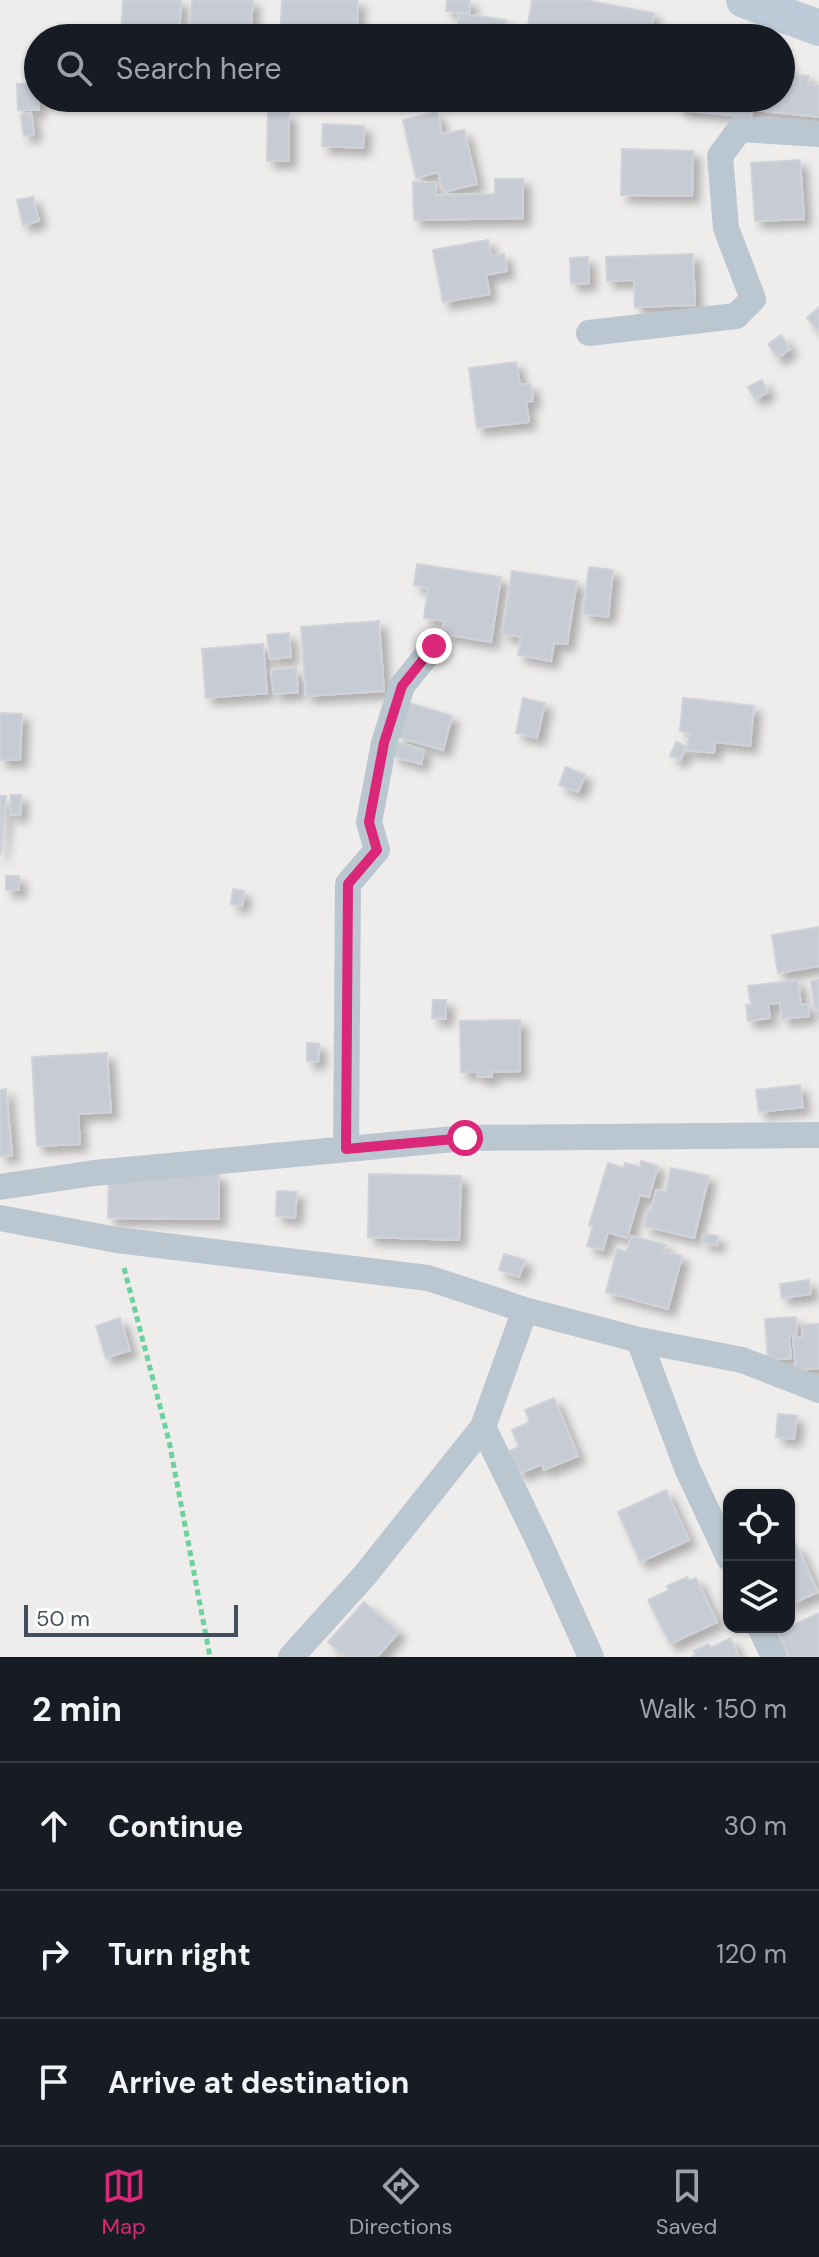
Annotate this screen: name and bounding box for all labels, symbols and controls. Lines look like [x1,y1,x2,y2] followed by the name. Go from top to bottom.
[24,24,795,112] search box
[52,46,96,90] icon: search
[116,49,282,88] text: Search here
[416,628,452,664] route end
[447,1120,483,1156] route start
[723,1489,795,1633] map controls
[723,1489,795,1561] button: locate
[723,1561,795,1633] button: layers
[24,1601,238,1637] scale bar
[36,1604,90,1633] text: 50 m
[32,1687,122,1732] text: 2 min
[639,1692,787,1726] text: Walk · 150 m
[32,1804,76,1848] icon: ahead
[108,1807,243,1846] text: Continue
[724,1809,787,1843] text: 30 m
[32,1932,76,1976] icon: right
[108,1935,251,1974] text: Turn right
[716,1937,787,1971] text: 120 m
[32,2060,76,2104] icon: arrive
[108,2063,409,2102] text: Arrive at destination
[102,2164,146,2241] tab: Map
[349,2164,453,2241] tab: Directions
[656,2164,717,2241] tab: Saved

